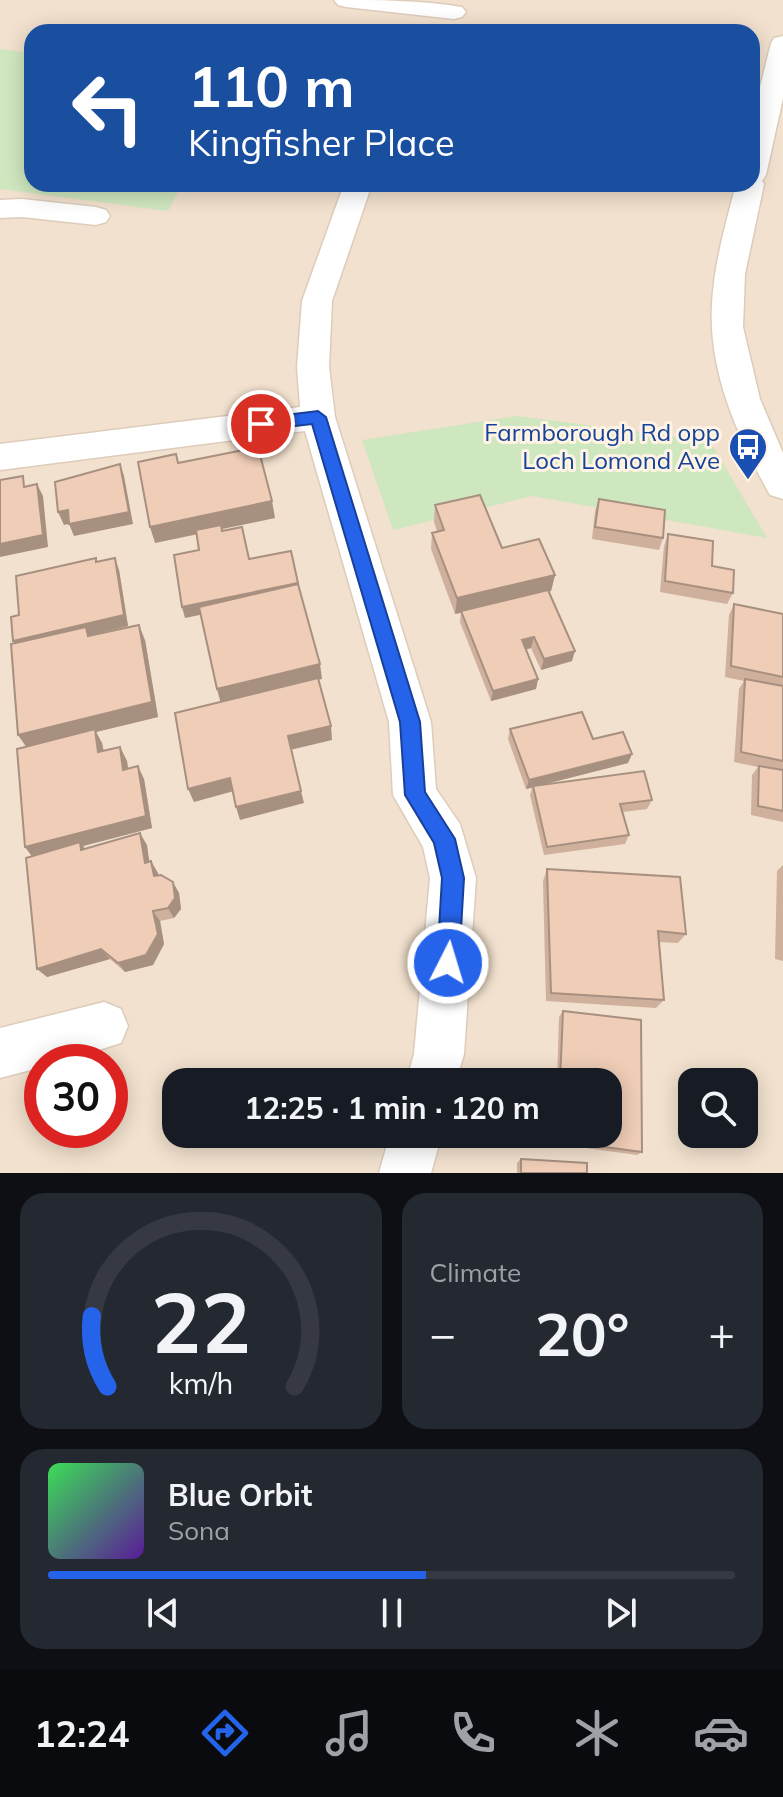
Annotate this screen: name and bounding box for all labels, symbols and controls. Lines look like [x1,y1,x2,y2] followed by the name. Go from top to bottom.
[188,51,355,121] text: 110 m
[56,56,160,160] icon: left
[188,120,455,165] text: Kingfisher Place
[227,390,295,458] pin
[239,402,283,446] icon: arrive
[484,417,720,475] place label: Farmborough Rd opp Loch Lomond Ave
[727,426,769,481] bus stop icon: Farmborough Rd opp Loch Lomond Ave
[406,921,490,1005] position arrow
[24,1044,128,1148] speed limit sign: 30
[678,1068,758,1148] map controls
[678,1068,758,1148] button: search
[244,1089,540,1127] text: 12:25 · 1 min · 120 m
[430,1256,521,1289] text: Climate
[151,1269,251,1374] text: 22
[535,1296,630,1371] text: 20°
[430,1306,456,1361] text: −
[709,1306,735,1361] text: +
[168,1365,233,1401] text: km/h
[168,1476,312,1514] text: Blue Orbit
[168,1514,230,1547] text: Sona
[141,1591,185,1635] icon: previous
[370,1591,414,1635] icon: pause
[599,1591,643,1635] icon: next
[197,1705,253,1761] icon: directions
[321,1705,377,1761] icon: music
[445,1705,501,1761] icon: phone
[569,1705,625,1761] icon: climate
[693,1705,749,1761] icon: car
[34,1711,129,1756] text: 12:24

